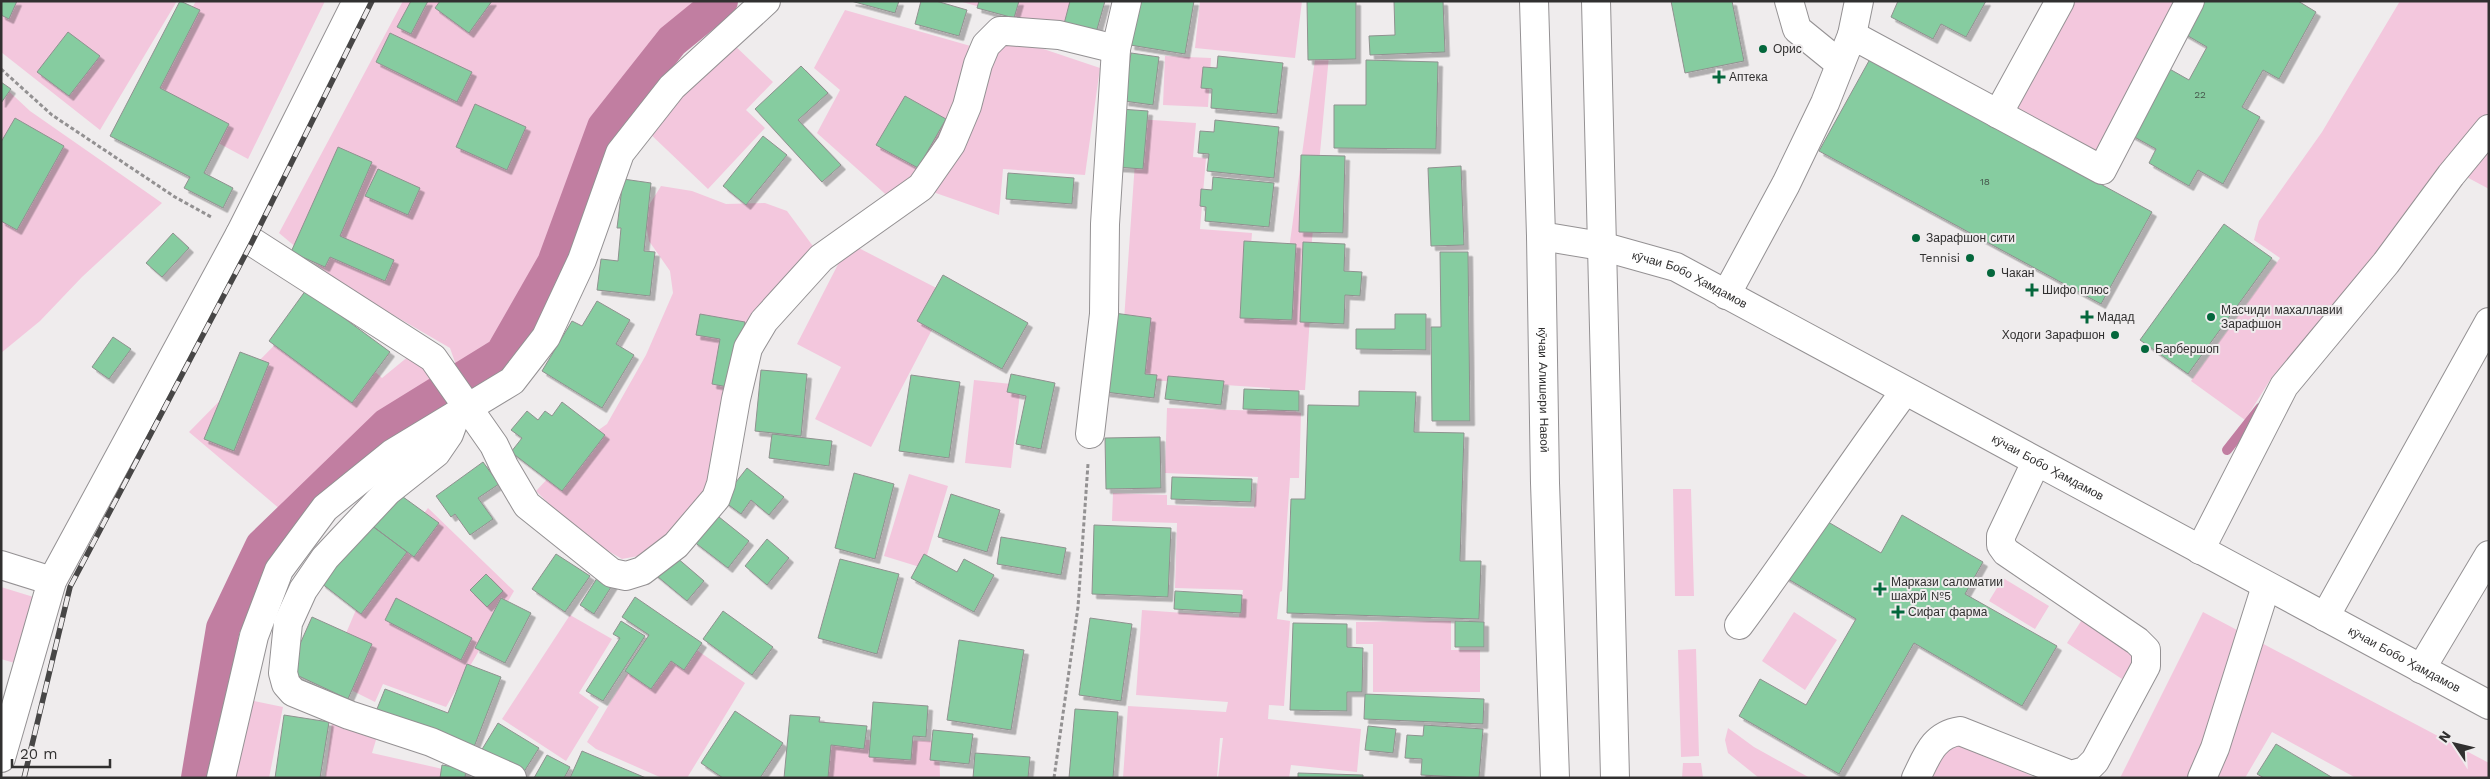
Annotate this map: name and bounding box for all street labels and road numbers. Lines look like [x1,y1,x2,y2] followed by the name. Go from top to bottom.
[1630,248,1750,311] street label: кӯчаи Бобо Ҳамдамов
[1535,327,1552,453] street label: кӯчаи Алишери Навоӣ
[1989,431,2106,503] street label: кӯчаи Бобо Ҳамдамов
[2346,624,2463,695] street label: кӯчаи Бобо Ҳамдамов

